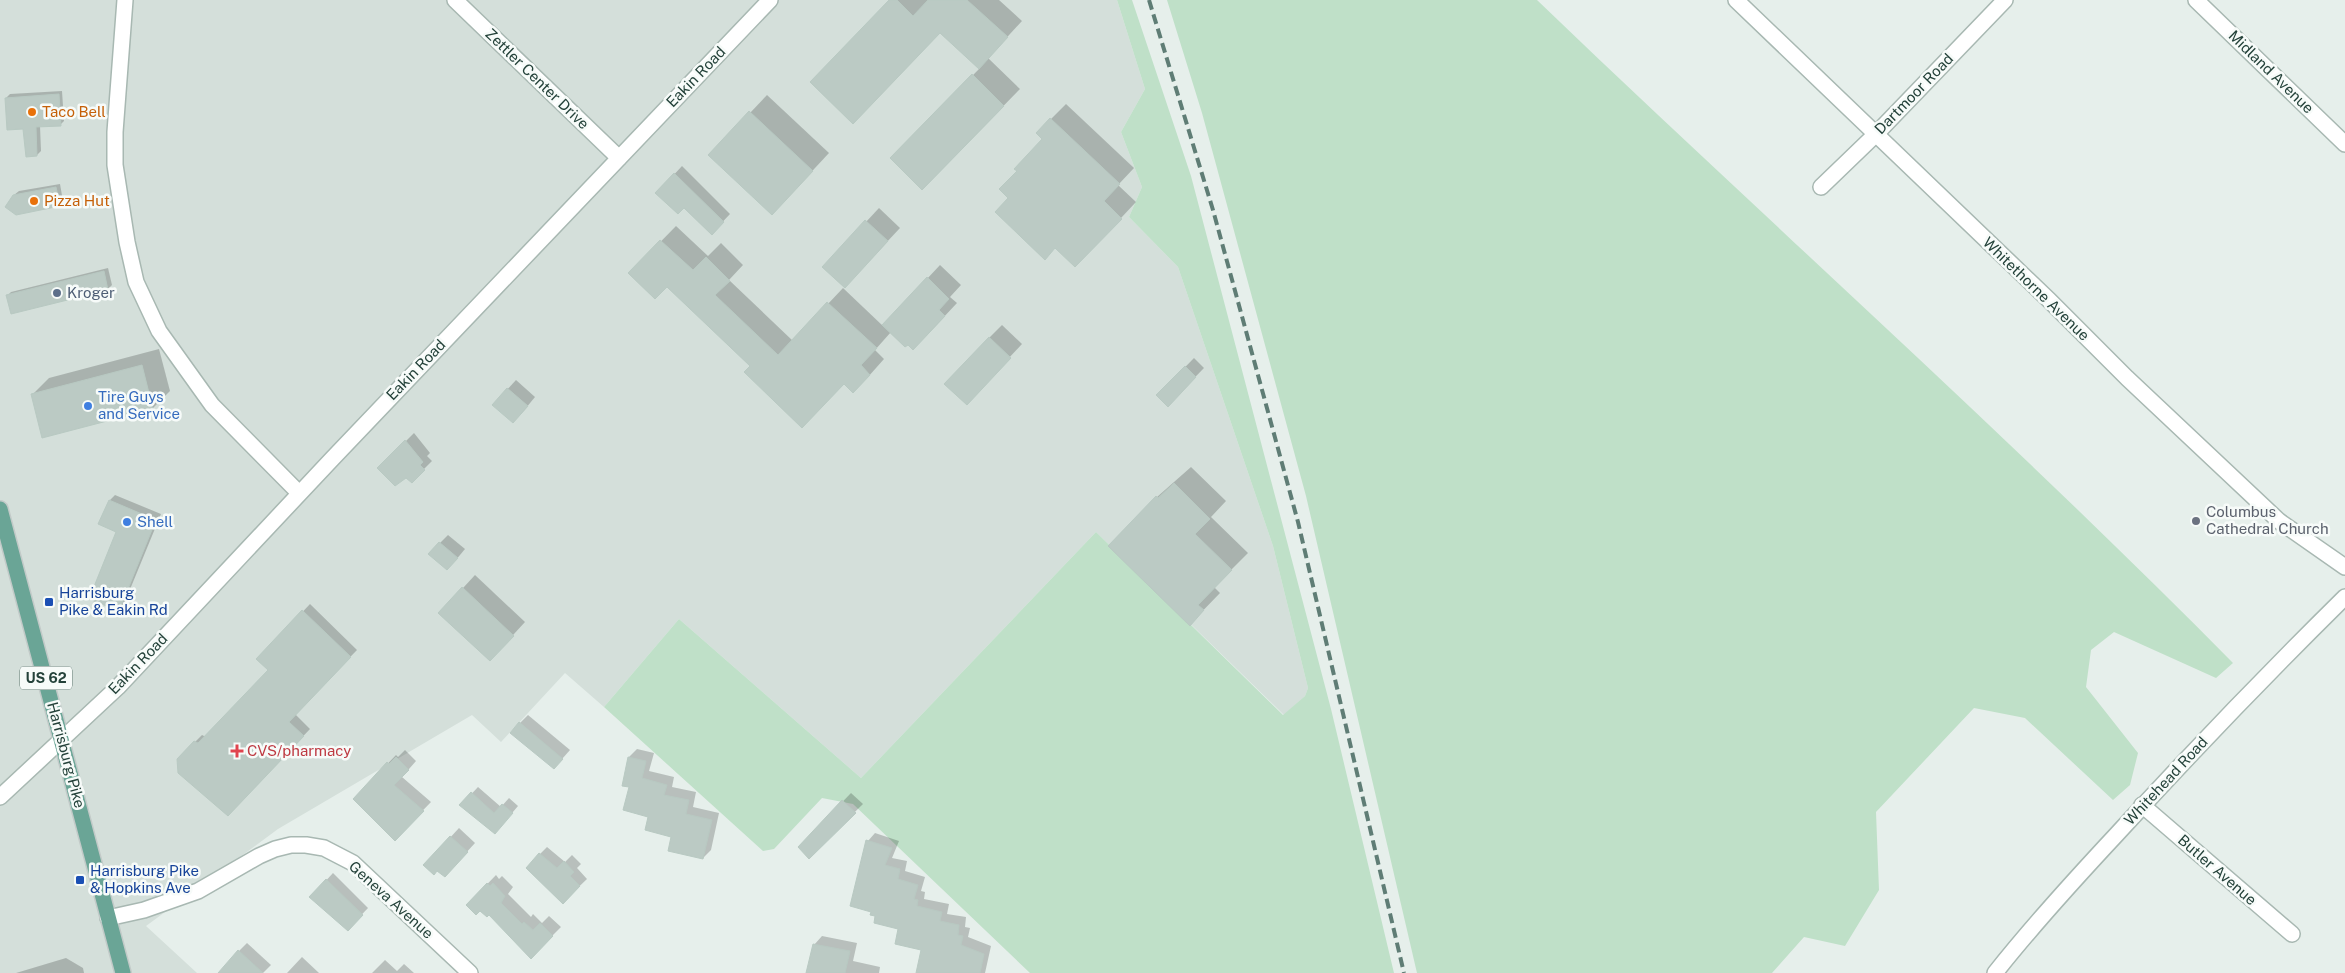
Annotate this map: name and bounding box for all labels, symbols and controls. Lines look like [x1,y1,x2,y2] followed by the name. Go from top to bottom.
[482,25,593,132] street label: Zettler Center Drive
[2225,27,2317,117] street label: Midland Avenue
[663,43,729,110] street label: Eakin Road
[1871,50,1956,137] street label: Dartmoor Road
[42,103,106,120] place label: Taco Bell
[26,106,38,118] marker: Taco Bell
[44,192,110,209] place label: Pizza Hut
[28,195,40,207] marker: Pizza Hut
[1980,233,2093,344] street label: Whitethorne Avenue
[67,284,115,301] place label: Kroger
[51,287,63,299] marker: Kroger
[383,336,449,403] street label: Eakin Road
[98,388,180,422] place label: Tire Guys and Service
[82,400,94,412] marker: Tire Guys and Service
[2206,503,2329,537] place label: Columbus Cathedral Church
[137,513,173,530] place label: Shell
[2190,515,2202,527] marker: Columbus Cathedral Church
[121,516,133,528] marker: Shell
[59,584,168,618] place label: Harrisburg Pike & Eakin Rd
[43,596,55,608] marker: Harrisburg Pike & Eakin Rd
[105,630,171,697] street label: Eakin Road
[20,666,72,690] road number: US 62
[44,700,89,810] street label: Harrisburg Pike
[2120,733,2211,828] street label: Whitehead Road
[247,742,351,759] place label: CVS/pharmacy
[231,745,243,757] marker: CVS/pharmacy
[2175,831,2260,908] street label: Butler Avenue
[346,857,437,942] street label: Geneva Avenue
[90,862,199,896] place label: Harrisburg Pike & Hopkins Ave
[74,874,86,886] marker: Harrisburg Pike & Hopkins Ave

